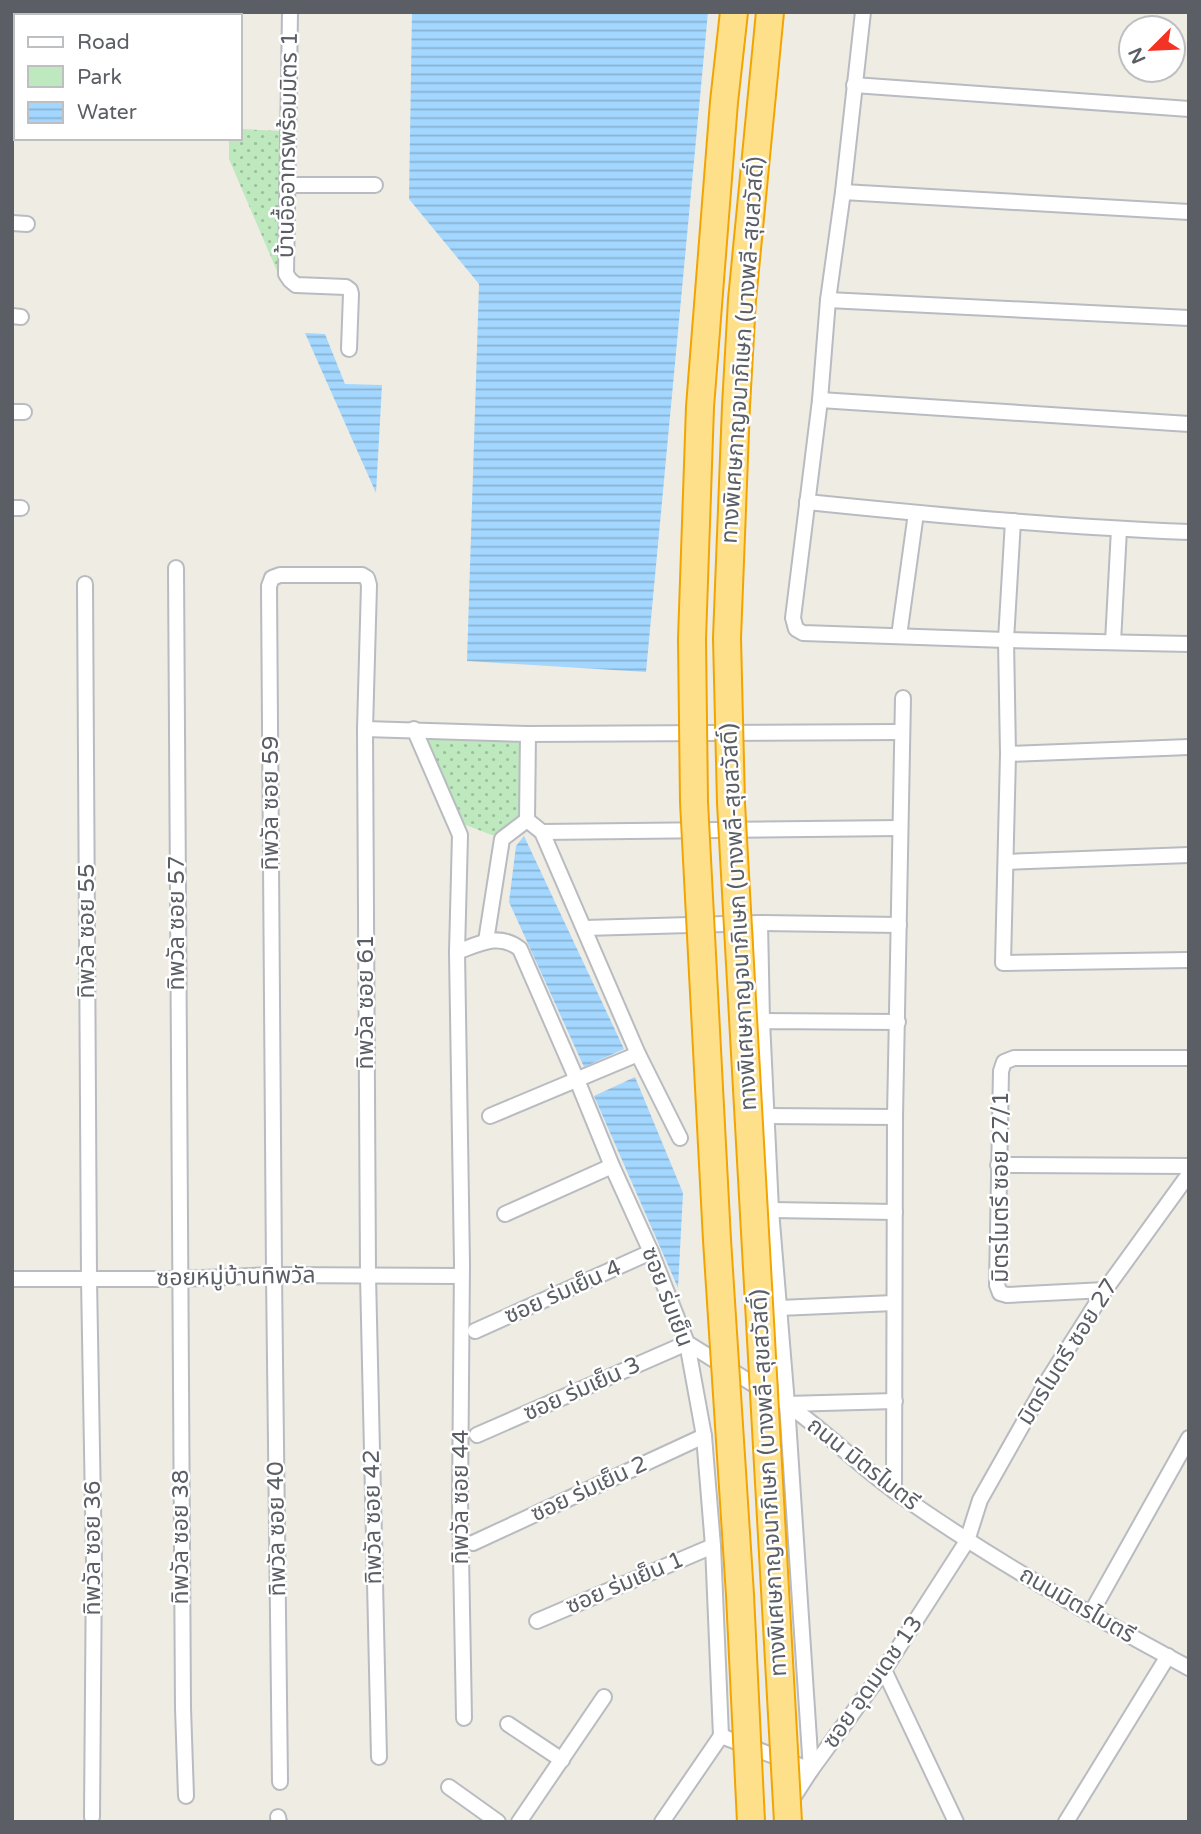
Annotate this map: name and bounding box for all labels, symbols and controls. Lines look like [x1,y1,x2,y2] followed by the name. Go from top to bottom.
[14,14,242,140] legend
[1117,14,1187,84] north arrow
[77,30,130,55] text: Road
[269,32,304,258] street label: บ้านอื้ออาทรพร้อมมิตร 1
[1124,44,1151,67] text: N
[77,65,122,90] text: Park
[77,100,137,125] text: Water
[715,155,770,545] street label: ทางพิเศษกาญจนาภิเษก (บางพลี-สุขสวัสดิ์)
[714,723,763,1112] street label: ทางพิเศษกาญจนาภิเษก (บางพลี-สุขสวัสดิ์)
[257,736,285,870] street label: ทิพวัล ซอย 59
[163,856,191,990] street label: ทิพวัล ซอย 57
[73,864,101,998] street label: ทิพวัล ซอย 55
[352,935,380,1069] street label: ทิพวัล ซอย 61
[987,1091,1015,1283] street label: มิตรไมตรี ซอย 27/1
[635,1243,699,1351] street label: ซอย ร่มเย็น
[500,1254,626,1330] street label: ซอย ร่มเย็น 4
[156,1262,316,1292] street label: ซอยหมู่บ้านทิพวัล
[1012,1274,1124,1430] street label: มิตรไมตรี ซอย 27
[744,1289,793,1678] street label: ทางพิเศษกาญจนาภิเษก (บางพลี-สุขสวัสดิ์)
[519,1351,645,1427] street label: ซอย ร่มเย็น 3
[801,1411,925,1517] street label: ถนน มิตรไมตรี
[447,1430,475,1564] street label: ทิพวัล ซอย 44
[358,1449,388,1585] street label: ทิพวัล ซอย 42
[526,1450,652,1528] street label: ซอย ร่มเย็น 2
[262,1461,292,1597] street label: ทิพวัล ซอย 40
[167,1470,195,1604] street label: ทิพวัล ซอย 38
[79,1481,107,1615] street label: ทิพวัล ซอย 36
[562,1546,688,1620] street label: ซอย ร่มเย็น 1
[1014,1561,1140,1649] street label: ถนนมิตรไมตรี
[817,1610,929,1754] street label: ซอย อุดมเดช 13

